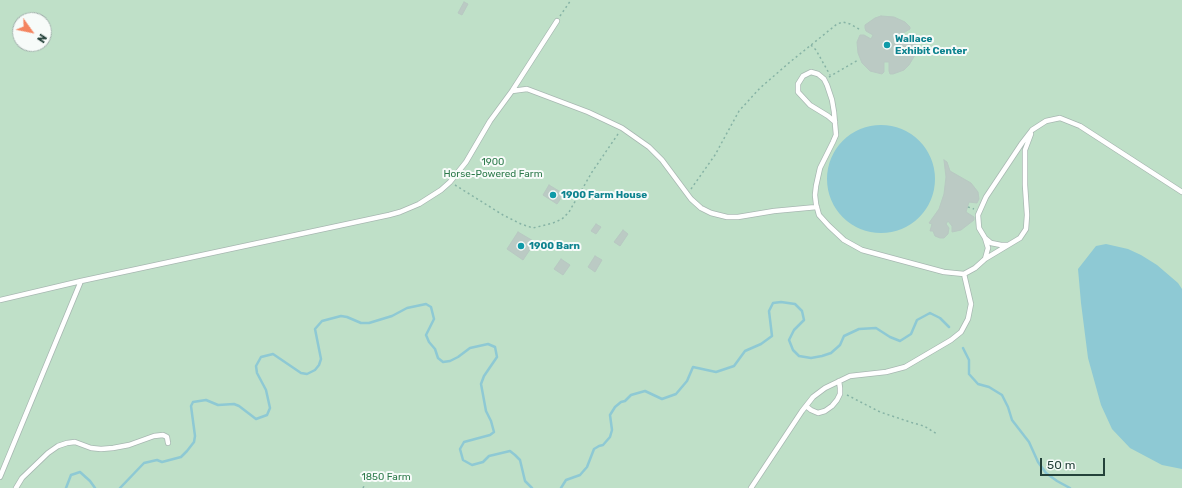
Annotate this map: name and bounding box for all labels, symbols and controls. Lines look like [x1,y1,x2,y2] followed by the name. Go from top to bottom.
[12,12,52,52] north arrow
[34,31,49,45] text: N
[895,33,967,56] place label: Wallace Exhibit Center
[882,40,892,50] marker: Wallace Exhibit Center
[443,156,543,180] park label: 1900 Horse-Powered Farm
[561,189,647,201] place label: 1900 Farm House
[548,190,558,200] marker: 1900 Farm House
[529,240,580,252] place label: 1900 Barn
[516,241,526,251] marker: 1900 Barn
[1042,450,1107,476] scale bar
[1047,458,1075,472] text: 50 m
[361,471,411,483] park label: 1850 Farm

